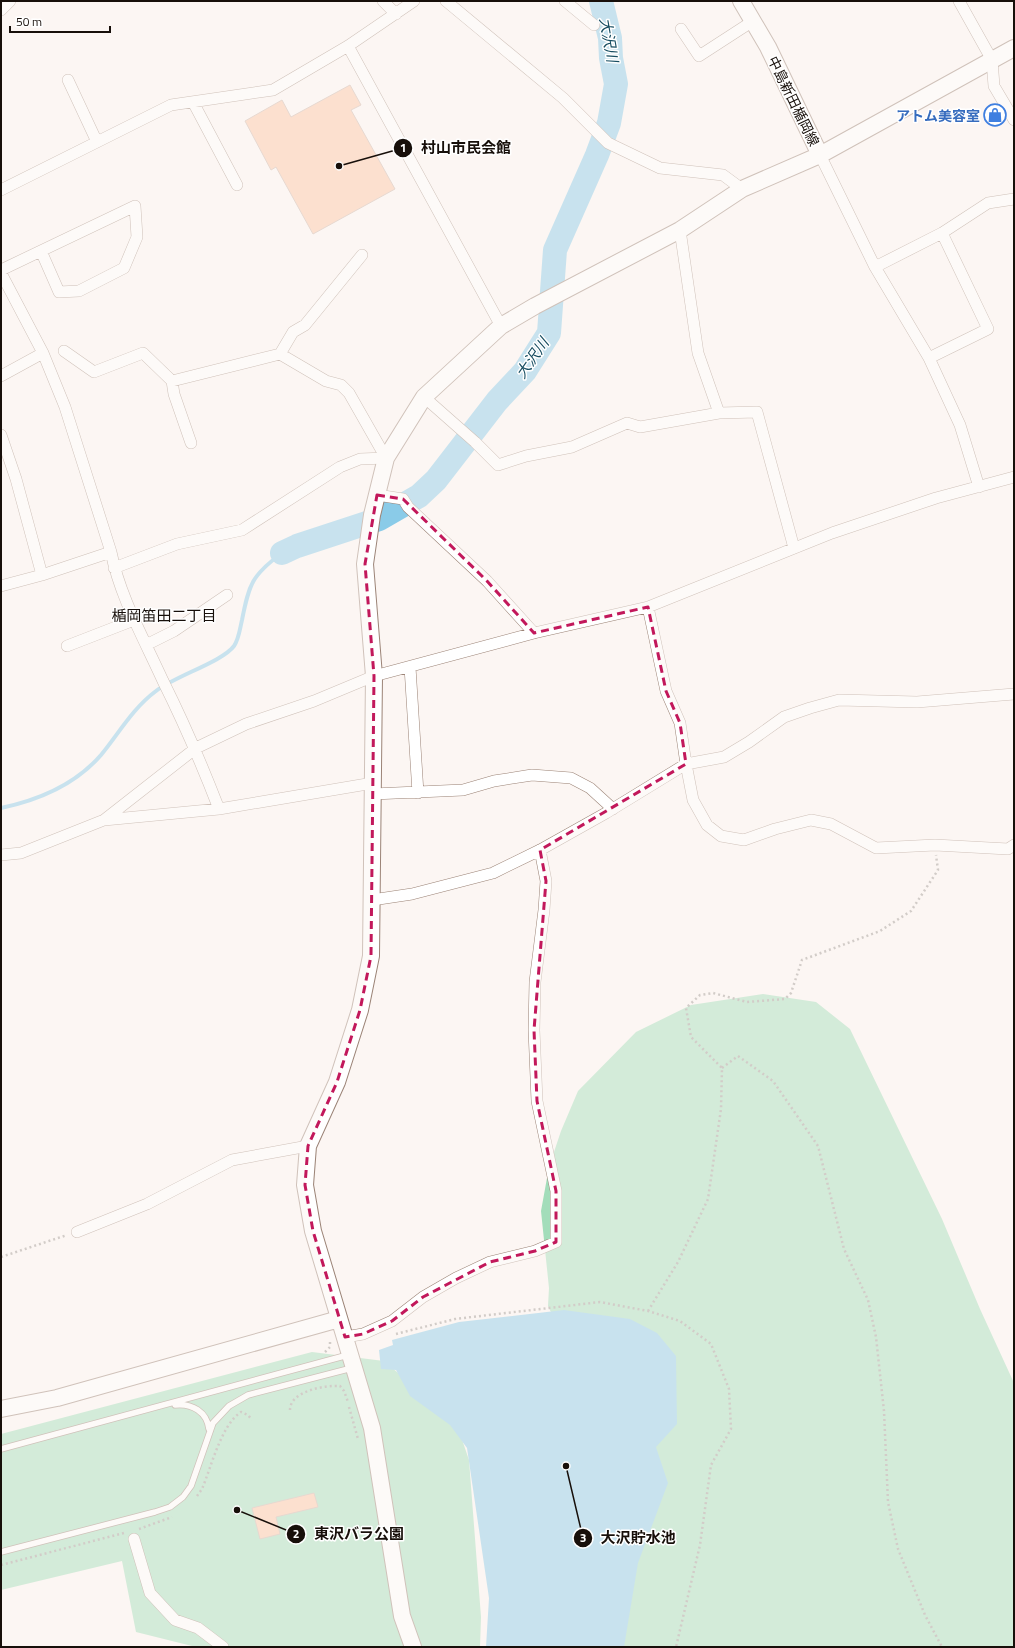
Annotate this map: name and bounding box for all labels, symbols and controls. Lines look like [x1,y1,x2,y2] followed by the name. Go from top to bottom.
[10,8,110,34] scale bar
[16,12,42,31] text: 50 m
[594,16,625,66] water label: 大沢川
[763,52,825,150] street label: 中島新田楯岡線
[982,102,1008,128] shop icon: アトム美容室
[896,105,980,126] place label: アトム美容室
[393,134,519,161] callout: 村山市民会館
[421,136,511,159] text: 村山市民会館
[400,138,406,157] text: 1
[510,331,555,383] water label: 大沢川
[111,604,217,627] district label: 楯岡笛田二丁目
[286,1520,412,1547] callout: 東沢バラ公園
[314,1522,404,1545] text: 東沢バラ公園
[293,1524,299,1543] text: 2
[573,1524,684,1551] callout: 大沢貯水池
[600,1526,676,1549] text: 大沢貯水池
[580,1528,586,1547] text: 3

